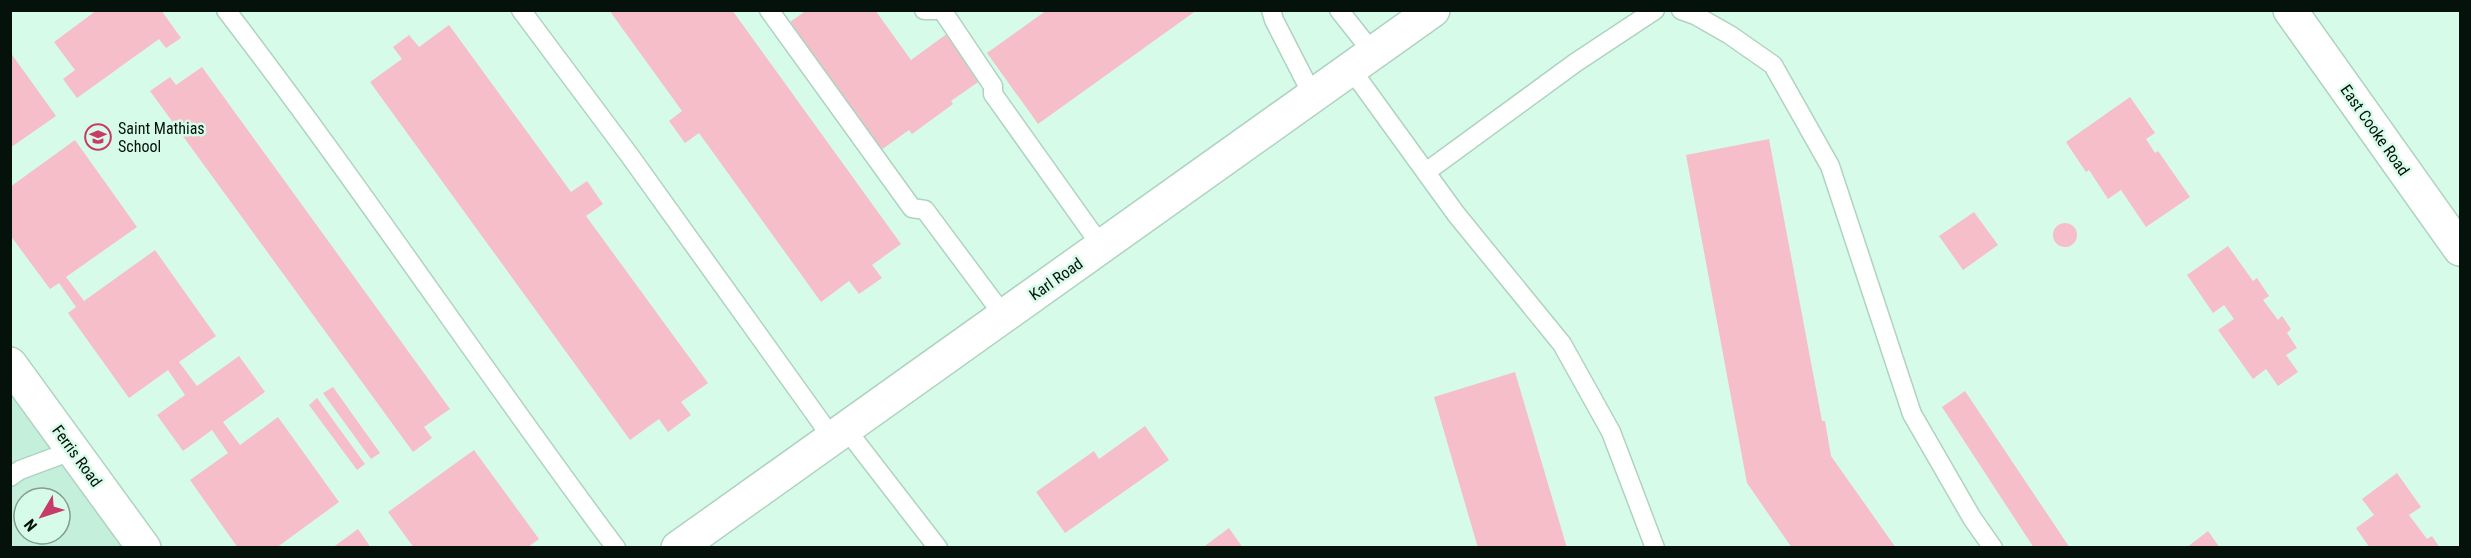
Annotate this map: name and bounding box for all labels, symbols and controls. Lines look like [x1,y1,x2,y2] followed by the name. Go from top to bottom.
[2337,81,2413,179] street label: East Cooke Road
[118,119,205,156] place label: Saint Mathias School
[83,122,113,152] school or university icon: Saint Mathias School
[1026,254,1086,304] street label: Karl Road
[48,421,106,491] street label: Ferris Road
[12,486,72,546] north arrow
[20,515,41,535] text: N

